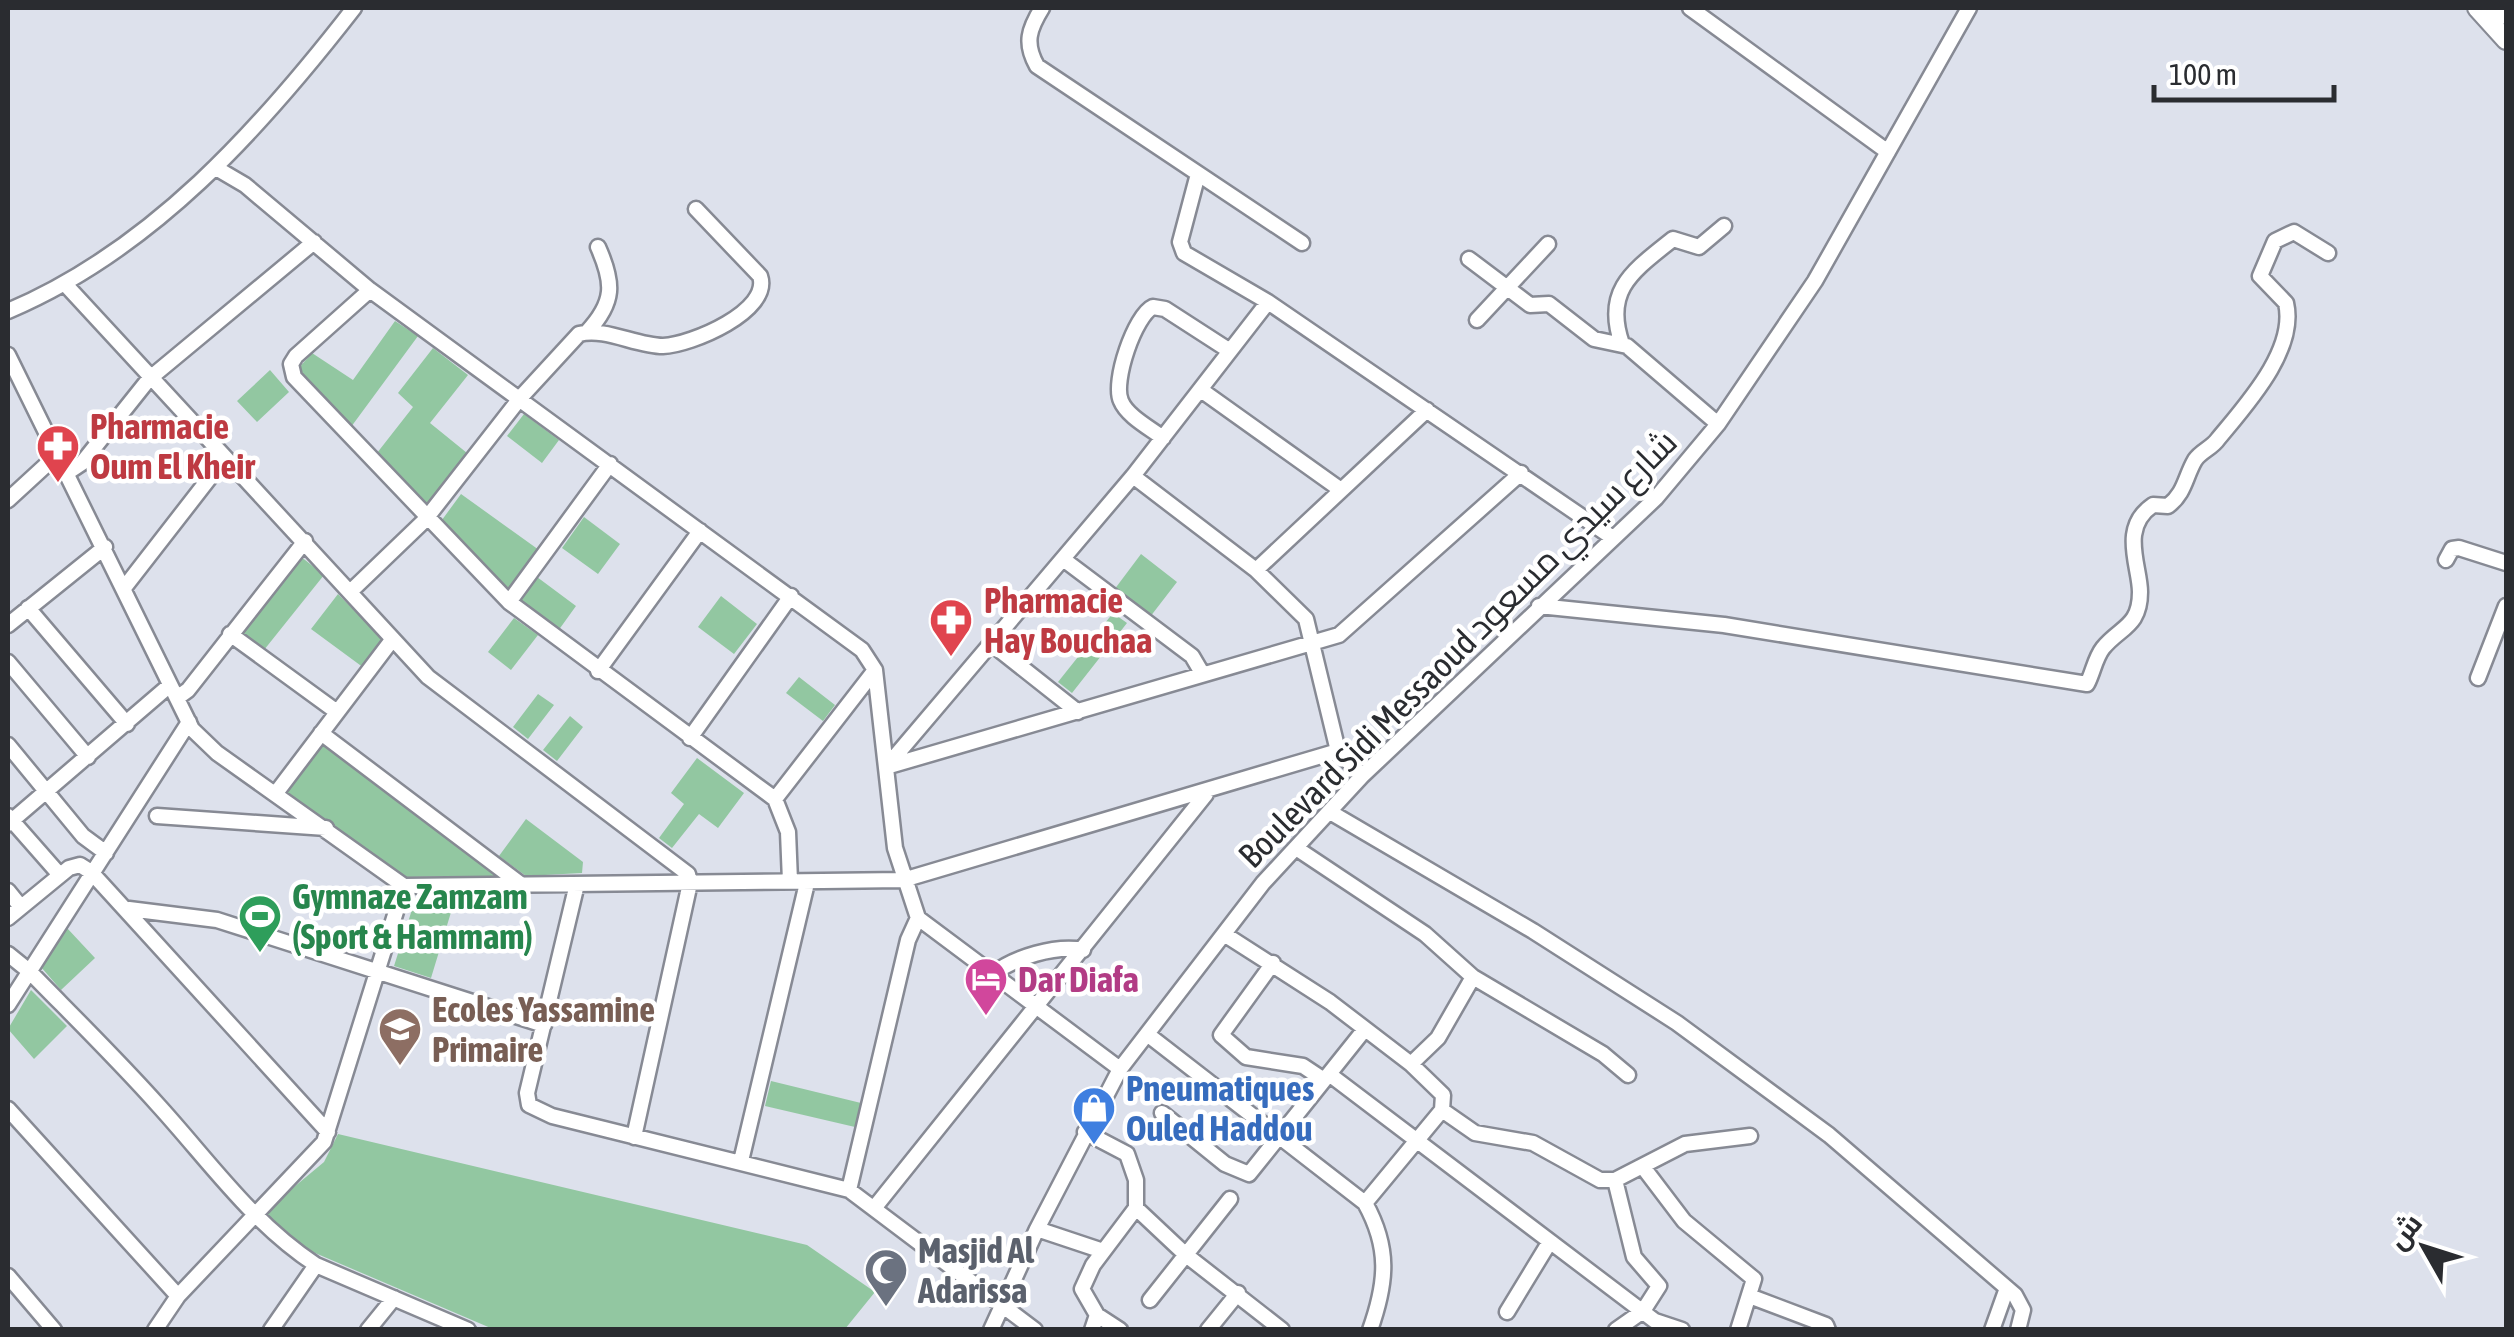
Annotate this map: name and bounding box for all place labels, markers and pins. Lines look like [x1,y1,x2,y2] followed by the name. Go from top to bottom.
[90,406,255,486] place label: Pharmacie Oum El Kheir
[35,423,81,484] pharmacy icon: Pharmacie Oum El Kheir
[984,580,1152,660] place label: Pharmacie Hay Bouchaa
[928,597,974,658] pharmacy icon: Pharmacie Hay Bouchaa
[292,876,533,956] place label: Gymnaze Zamzam (Sport & Hammam)
[237,893,283,954] sports icon: Gymnaze Zamzam (Sport & Hammam)
[963,956,1009,1017] hotel icon: Dar Diafa
[1018,959,1139,999] place label: Dar Diafa
[432,989,655,1069] place label: Ecoles Yassamine Primaire
[377,1006,423,1067] school or university icon: Ecoles Yassamine Primaire
[1126,1068,1314,1148] place label: Pneumatiques Ouled Haddou
[1071,1085,1117,1146] shop icon: Pneumatiques Ouled Haddou
[917,1230,1035,1310] place label: Masjid Al Adarissa
[863,1247,909,1308] mosque icon: Masjid Al Adarissa

